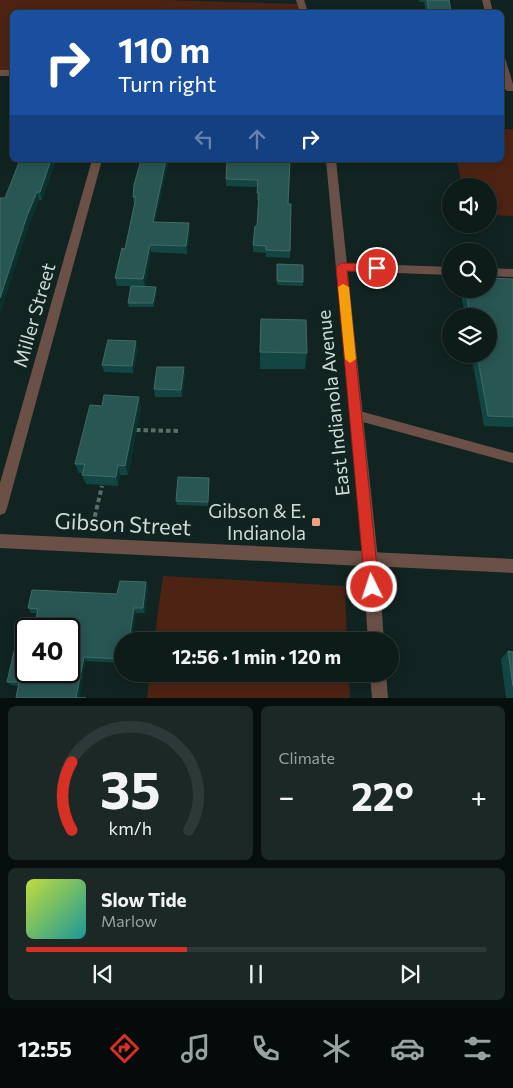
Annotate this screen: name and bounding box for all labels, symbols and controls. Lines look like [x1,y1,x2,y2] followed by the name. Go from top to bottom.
[118,27,210,70] text: 110 m
[35,30,100,95] icon: right
[118,70,216,97] text: Turn right
[190,125,218,153] icon: left
[243,125,271,153] icon: ahead
[296,125,324,153] icon: right
[442,178,497,363] map controls
[442,178,497,233] button: sound
[442,243,497,298] button: search
[356,247,398,289] pin
[363,254,391,282] icon: arrive
[8,260,59,370] street label: Miller Street
[442,308,497,363] button: layers
[311,309,354,497] street label: East Indianola Avenue
[208,499,306,544] place label: Gibson & E. Indianola
[54,506,192,541] street label: Gibson Street
[310,516,322,528] marker: Gibson & E. Indianola
[345,560,397,612] position arrow
[15,618,80,683] speed limit sign: 40
[172,645,341,668] text: 12:56 · 1 min · 120 m
[279,748,335,767] text: Climate
[100,756,161,820] text: 35
[351,772,414,819] text: 22°
[279,779,294,813] text: −
[471,779,487,813] text: +
[109,817,152,839] text: km/h
[101,888,187,911] text: Slow Tide
[101,911,157,930] text: Marlow
[89,960,117,988] icon: previous
[242,960,270,988] icon: pause
[396,960,424,988] icon: next
[107,1031,142,1066] icon: directions
[178,1031,213,1066] icon: music
[248,1031,283,1066] icon: phone
[319,1031,354,1066] icon: climate
[390,1031,425,1066] icon: car
[460,1031,495,1066] icon: filters
[18,1035,72,1062] text: 12:55

